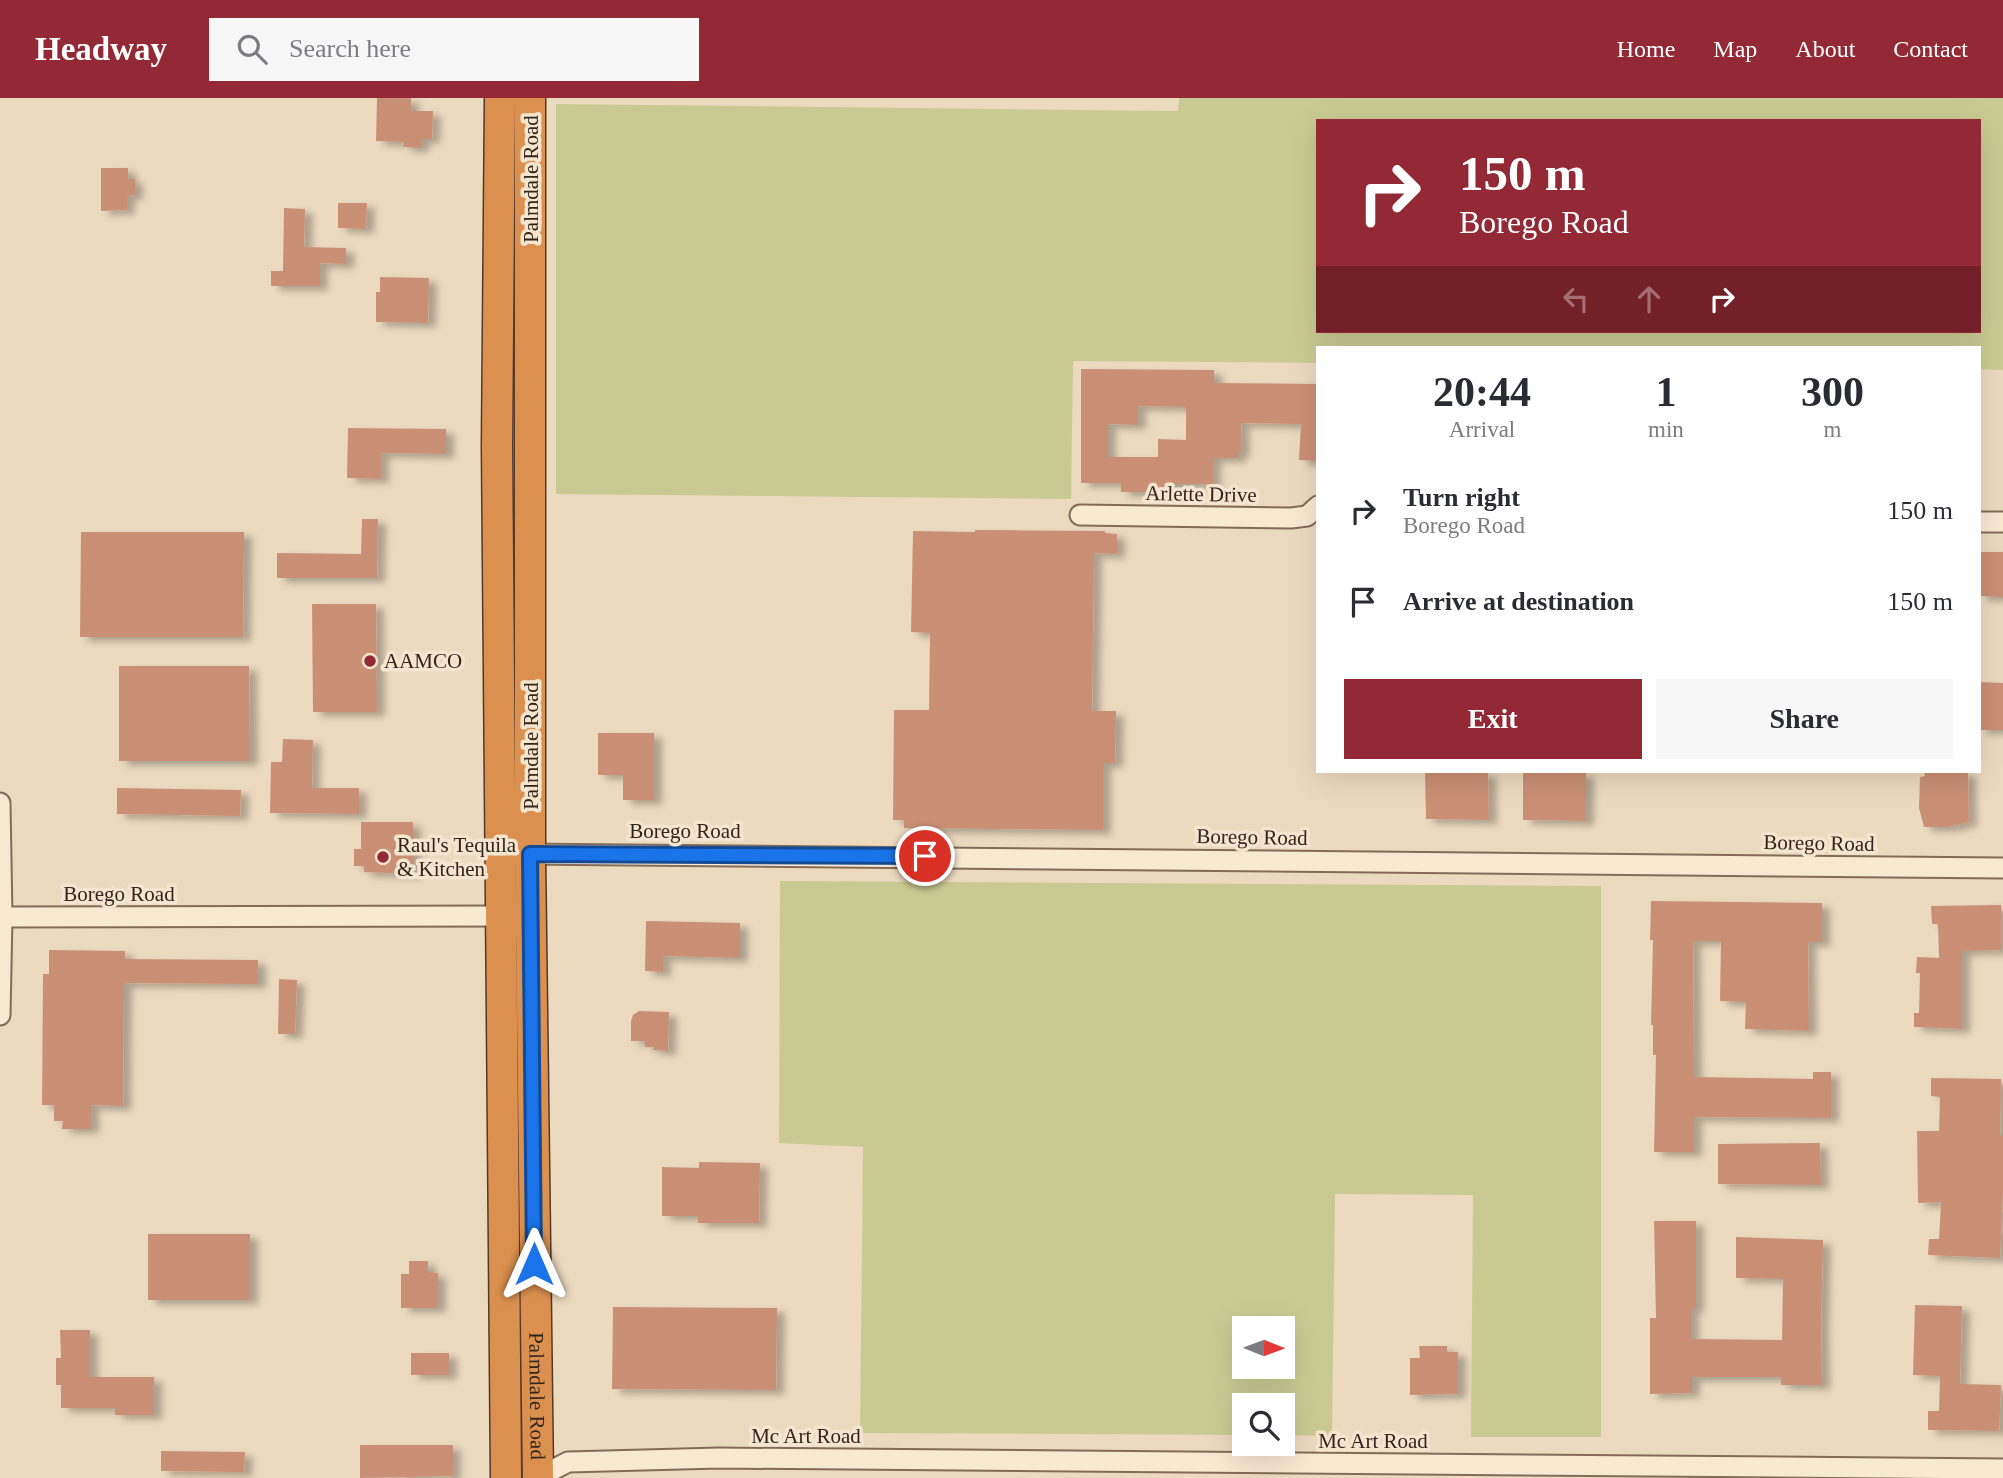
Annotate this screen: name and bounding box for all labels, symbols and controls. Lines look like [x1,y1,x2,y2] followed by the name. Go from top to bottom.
[209,18,699,81] search box
[233,30,271,68] icon: search
[35,31,167,67] text: Headway
[289,34,411,63] text: Search here
[1617,36,1675,62] text: Home
[1713,36,1757,62] text: Map
[1795,36,1855,62] text: About
[1893,36,1968,62] text: Contact
[519,115,543,243] street label: Palmdale Road
[1459,146,1586,201] text: 150 m
[1344,147,1435,238] icon: right
[1459,204,1629,240] text: Borego Road
[1557,280,1595,318] icon: left
[1630,280,1668,318] icon: ahead
[1703,280,1741,318] icon: right
[1433,369,1531,415] text: 20:44
[1655,369,1676,415] text: 1
[1801,369,1864,415] text: 300
[1449,417,1515,442] text: Arrival
[1648,417,1684,442] text: min
[1823,417,1841,442] text: m
[1145,481,1257,507] street label: Arlette Drive
[1403,483,1520,512] text: Turn right
[1344,492,1382,530] icon: right
[1887,496,1953,525] text: 150 m
[1403,513,1525,538] text: Borego Road
[1344,583,1382,621] icon: arrive
[1403,587,1634,616] text: Arrive at destination
[1887,587,1953,616] text: 150 m
[384,649,462,673] place label: AAMCO
[362,653,378,669] marker: AAMCO
[1344,679,1642,759] button: Exit
[1656,679,1953,759] button: Share
[519,682,543,810] street label: Palmdale Road
[629,819,741,843] street label: Borego Road
[1196,824,1308,850] street label: Borego Road
[895,826,955,886] pin
[1763,830,1875,856] street label: Borego Road
[397,833,517,881] place label: Raul's Tequila & Kitchen
[906,837,944,875] icon: arrive
[375,849,391,865] marker: Raul's Tequila & Kitchen
[63,882,175,906] street label: Borego Road
[497,1227,571,1301] position arrow
[1232,1316,1295,1379] north arrow
[1232,1316,1295,1456] map controls
[524,1332,550,1461] street label: Palmdale Road
[1232,1393,1295,1456] button: search
[751,1424,861,1448] street label: Mc Art Road
[1318,1429,1428,1453] street label: Mc Art Road

